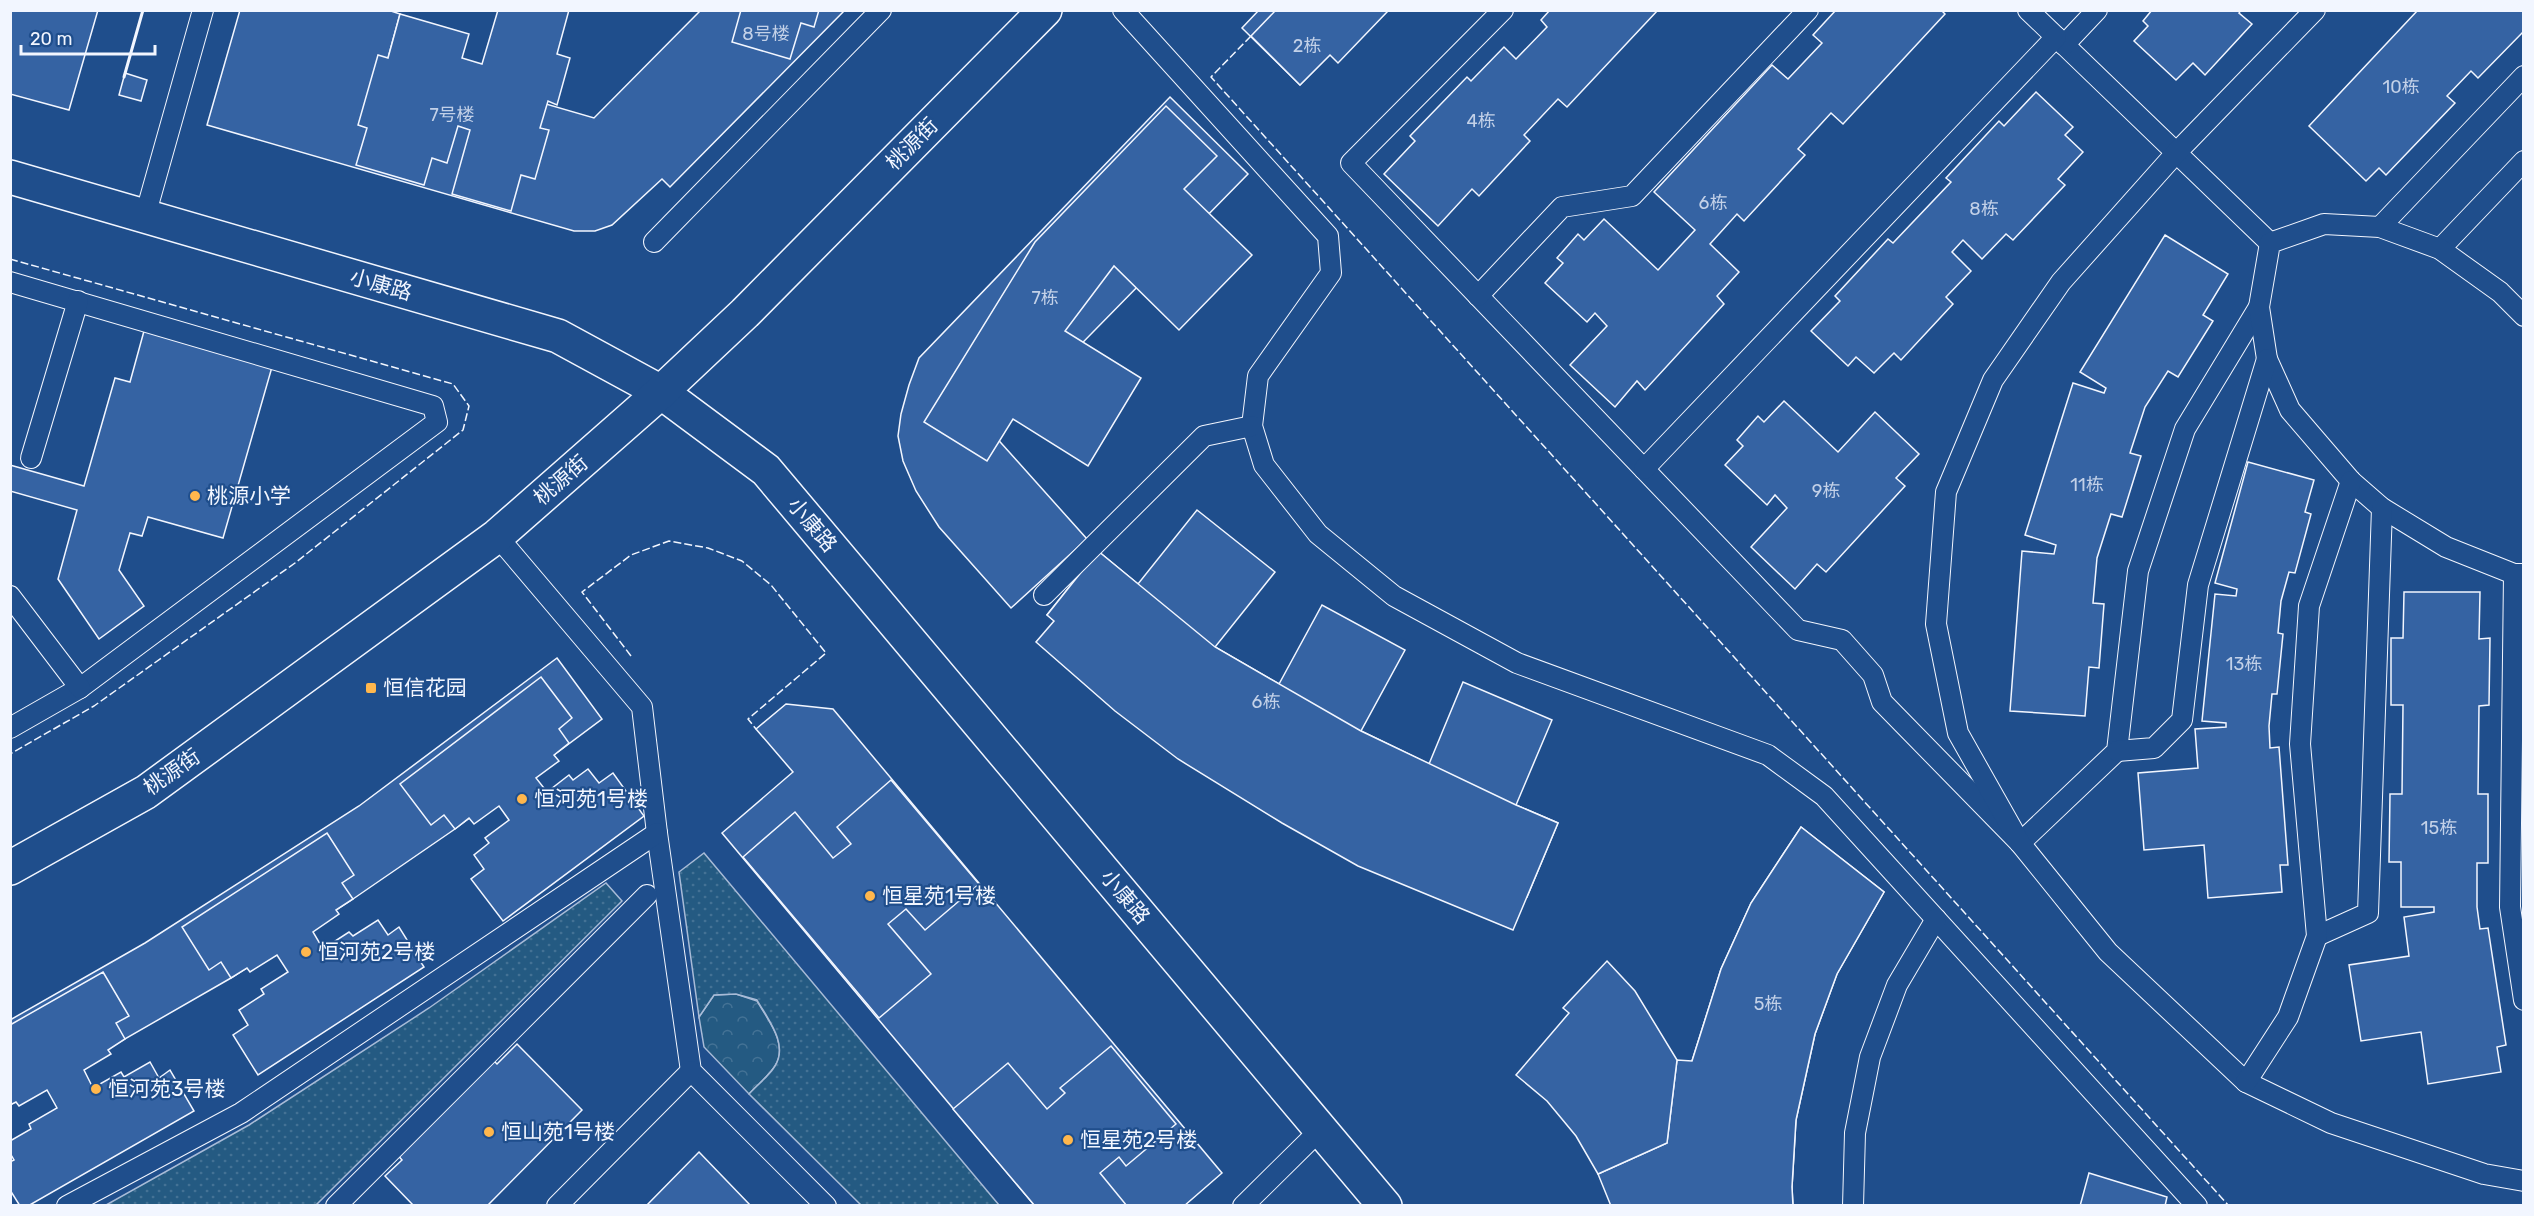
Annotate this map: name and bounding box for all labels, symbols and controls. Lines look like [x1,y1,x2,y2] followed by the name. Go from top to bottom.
[21,18,154,56] scale bar
[742,23,790,45] house number: 8号楼
[30,28,72,50] text: 20 m
[1293,35,1321,57] house number: 2栋
[2382,76,2420,98] house number: 10栋
[429,104,475,126] house number: 7号楼
[1466,110,1496,132] house number: 4栋
[881,113,943,175] street label: 桃源街
[1699,192,1727,214] house number: 6栋
[1969,198,1999,220] house number: 8栋
[347,264,415,305] street label: 小康路
[1031,287,1059,309] house number: 7栋
[529,450,593,510] street label: 桃源街
[2070,474,2104,496] house number: 11栋
[1812,480,1840,502] house number: 9栋
[207,483,291,508] place label: 桃源小学
[188,489,202,503] marker: 桃源小学
[783,493,842,557] street label: 小康路
[2226,653,2262,675] house number: 13栋
[383,675,467,700] place label: 恒信花园
[364,681,378,695] marker: 恒信花园
[1252,691,1280,713] house number: 6栋
[139,743,205,800] street label: 桃源街
[534,786,648,811] place label: 恒河苑1号楼
[515,792,529,806] marker: 恒河苑1号楼
[2421,817,2457,839] house number: 15栋
[1096,865,1155,929] street label: 小康路
[882,883,996,908] place label: 恒星苑1号楼
[863,889,877,903] marker: 恒星苑1号楼
[318,939,435,964] place label: 恒河苑2号楼
[299,945,313,959] marker: 恒河苑2号楼
[1754,993,1782,1015] house number: 5栋
[108,1076,226,1101] place label: 恒河苑3号楼
[89,1082,103,1096] marker: 恒河苑3号楼
[501,1119,615,1144] place label: 恒山苑1号楼
[482,1125,496,1139] marker: 恒山苑1号楼
[1080,1127,1197,1152] place label: 恒星苑2号楼
[1061,1133,1075,1147] marker: 恒星苑2号楼

